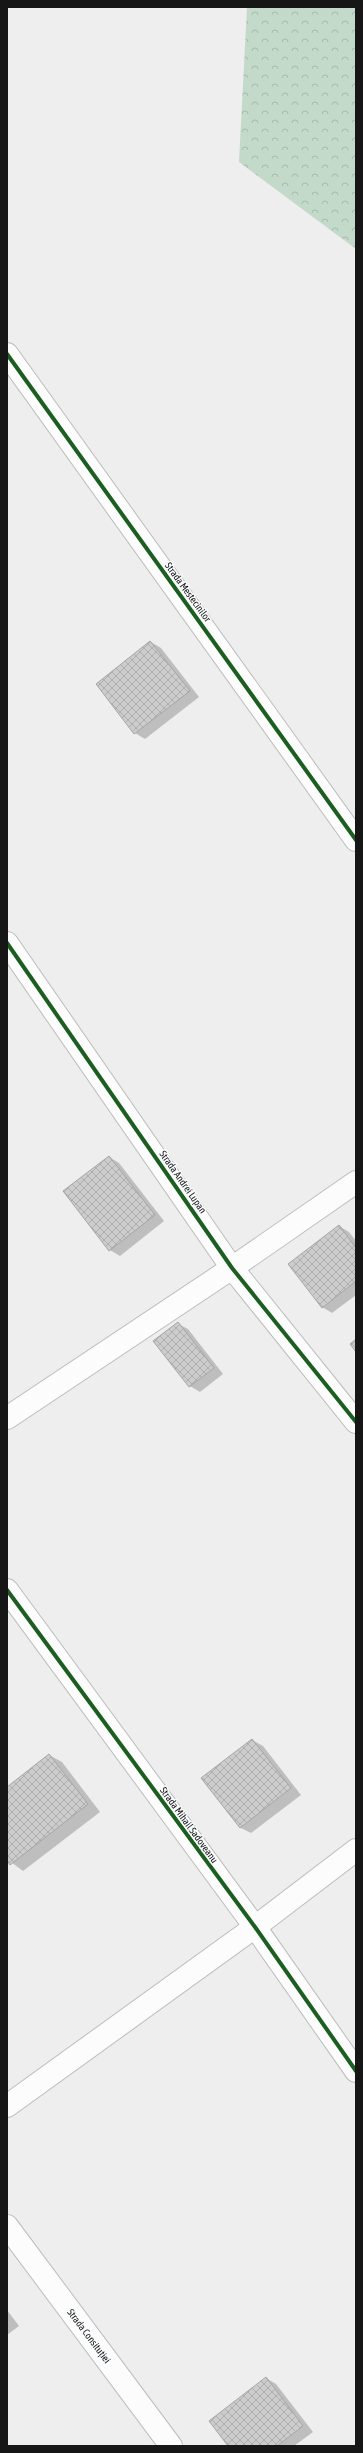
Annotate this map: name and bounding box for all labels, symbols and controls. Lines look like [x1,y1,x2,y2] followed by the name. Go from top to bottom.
[163,560,214,625] street label: Strada Mestecinilor
[157,1149,209,1216] street label: Strada Andrei Lupan
[158,1785,220,1865] street label: Strada Mihail Sadoveanu
[65,2307,113,2365] street label: Strada Consituției

